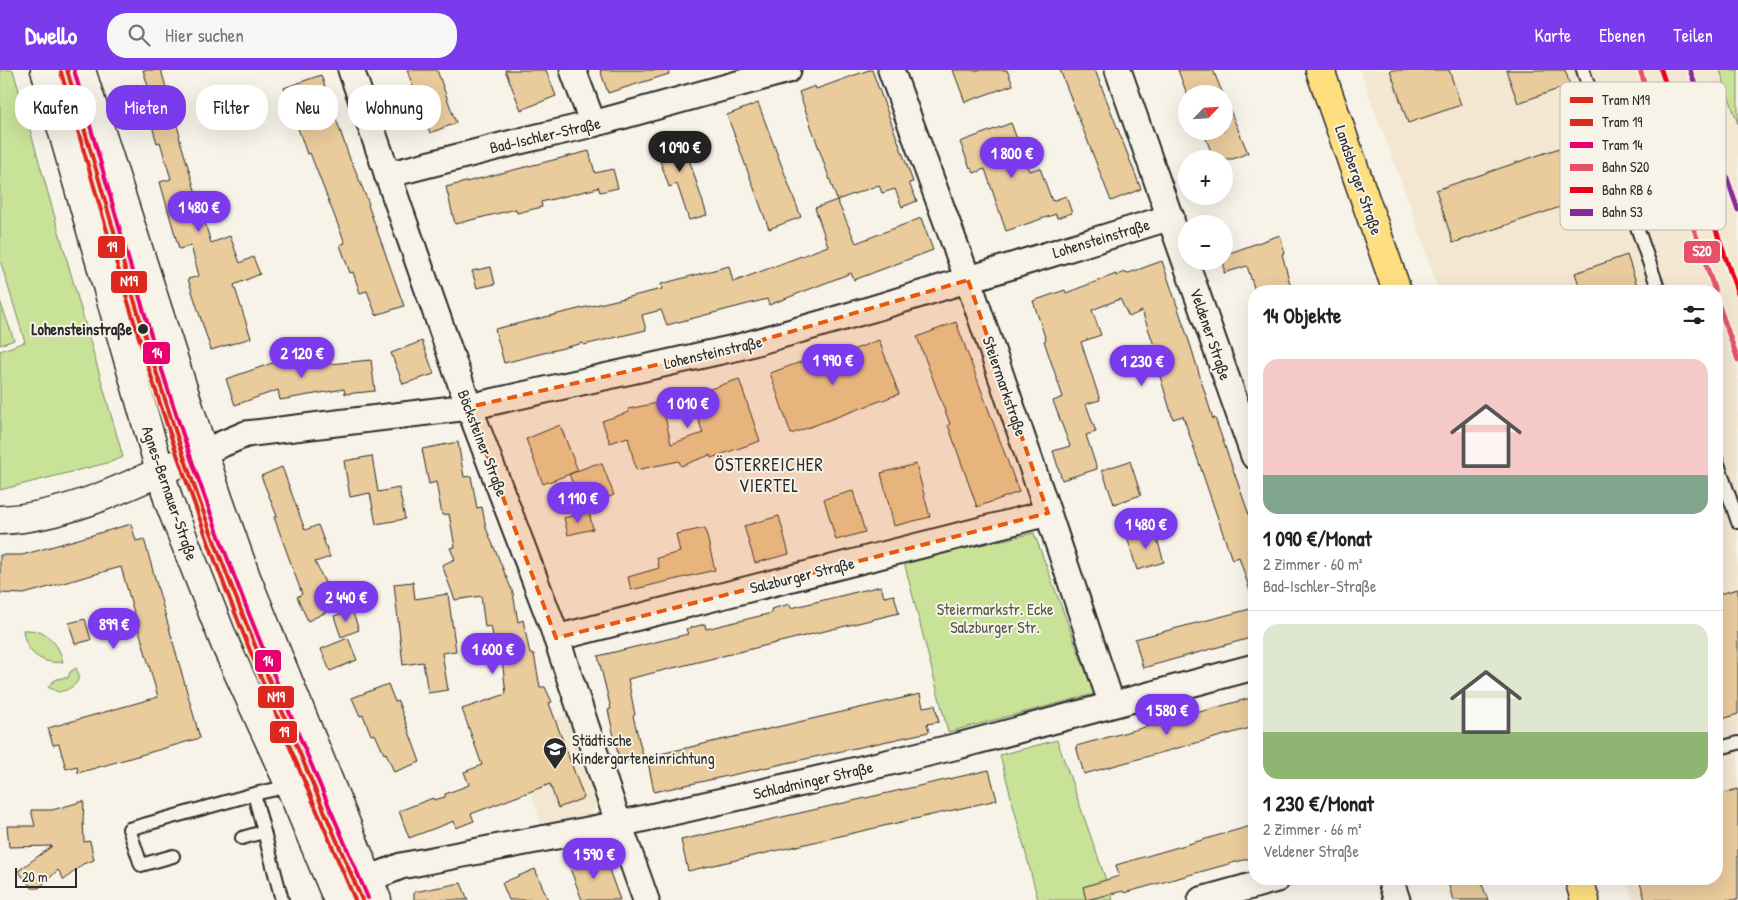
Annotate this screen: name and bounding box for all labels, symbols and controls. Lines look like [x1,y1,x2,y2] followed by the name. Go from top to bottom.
[107,13,457,58] search box
[25,19,77,51] text: Dwello
[125,21,153,49] icon: search
[165,22,244,48] text: Hier suchen
[1535,23,1571,48] text: Karte
[1599,23,1645,48] text: Ebenen
[1673,23,1713,48] text: Teilen
[1560,82,1726,230] legend
[15,85,96,130] chip: Kaufen
[106,85,186,130] chip: Mieten
[196,85,268,130] chip: Filter
[278,85,338,130] chip: Neu
[348,85,441,130] chip: Wohnung
[1178,85,1232,140] north arrow
[1178,85,1233,270] map controls
[1602,90,1650,109] text: Tram N19
[487,111,603,158] street label: Bad-Ischler-Straße
[1602,112,1642,131] text: Tram 19
[1330,122,1388,238] street label: Landsberger Straße
[634,131,726,173] pin: 1 090 €
[1602,135,1643,154] text: Tram 14
[659,136,701,158] text: 1 090 €
[966,136,1058,179] pin: 1 800 €
[991,142,1033,164] text: 1 800 €
[1178,150,1233,205] button: +
[1602,157,1649,176] text: Bahn S20
[1602,180,1653,199] text: Bahn RB 6
[153,190,245,233] pin: 1 480 €
[179,196,219,218] text: 1 480 €
[1602,202,1643,221] text: Bahn S3
[1050,213,1153,263] street label: Lohensteinstraße
[1178,215,1233,270] button: −
[97,235,126,259] line badge: 19
[107,237,118,256] text: 19
[1683,240,1721,264] line badge: S20
[1692,241,1712,260] text: S20
[110,270,148,294] line badge: N19
[120,271,139,290] text: N19
[1185,285,1237,383] street label: Veldener Straße
[1263,301,1341,330] text: 14 Objekte
[1680,301,1708,329] icon: filters
[32,318,133,341] place label: Lohensteinstraße
[136,322,150,336] marker: Lohensteinstraße
[662,330,765,374] street label: Lohensteinstraße
[978,333,1033,439] street label: Steiermarkstraße
[256,336,348,379] pin: 2 120 €
[142,341,171,365] line badge: 14
[280,342,324,364] text: 2 120 €
[152,343,163,362] text: 14
[787,344,879,386] pin: 1 990 €
[1096,344,1188,387] pin: 1 230 €
[813,349,853,371] text: 1 990 €
[1121,350,1163,372] text: 1 230 €
[642,386,734,429] pin: 1 010 €
[453,387,514,500] street label: Böcksteiner Straße
[1441,391,1531,481] icon: home
[667,392,709,414] text: 1 010 €
[137,423,204,564] street label: Agnes-Bernauer-Straße
[714,452,824,498] district label: ÖSTERREICHER VIERTEL
[532,482,624,524] pin: 1 110 €
[558,487,598,509] text: 1 110 €
[1100,508,1192,550] pin: 1 480 €
[1126,513,1166,535] text: 1 480 €
[1263,524,1372,553] text: 1 090 €/Monat
[747,551,857,599] street label: Salzburger Straße
[1263,553,1363,575] text: 2 Zimmer · 60 m²
[1263,575,1376,597] text: Bad-Ischler-Straße
[300,580,392,623] pin: 2 440 €
[325,586,367,608] text: 2 440 €
[937,598,1054,638] park label: Steiermarkstr. Ecke Salzburger Str.
[79,608,149,650] pin: 899 €
[99,613,129,635] text: 899 €
[447,632,539,675] pin: 1 600 €
[472,638,514,660] text: 1 600 €
[254,649,282,673] line badge: 14
[263,651,274,670] text: 14
[1441,657,1531,747] icon: home
[257,685,295,709] line badge: N19
[267,687,286,706] text: N19
[1121,694,1213,736] pin: 1 580 €
[1146,699,1188,721] text: 1 580 €
[269,720,298,744] line badge: 19
[279,722,290,741] text: 19
[572,729,715,769] place label: Städtische Kindergarteneinrichtung
[542,736,568,770] school or university icon: Städtische Kindergarteneinrichtung
[751,755,876,804] street label: Schladminger Straße
[1263,789,1374,818] text: 1 230 €/Monat
[1263,818,1362,840] text: 2 Zimmer · 66 m²
[548,838,640,880] pin: 1 590 €
[1263,840,1359,862] text: Veldener Straße
[574,843,614,865] text: 1 590 €
[15,865,78,888] scale bar
[22,867,48,886] text: 20 m

